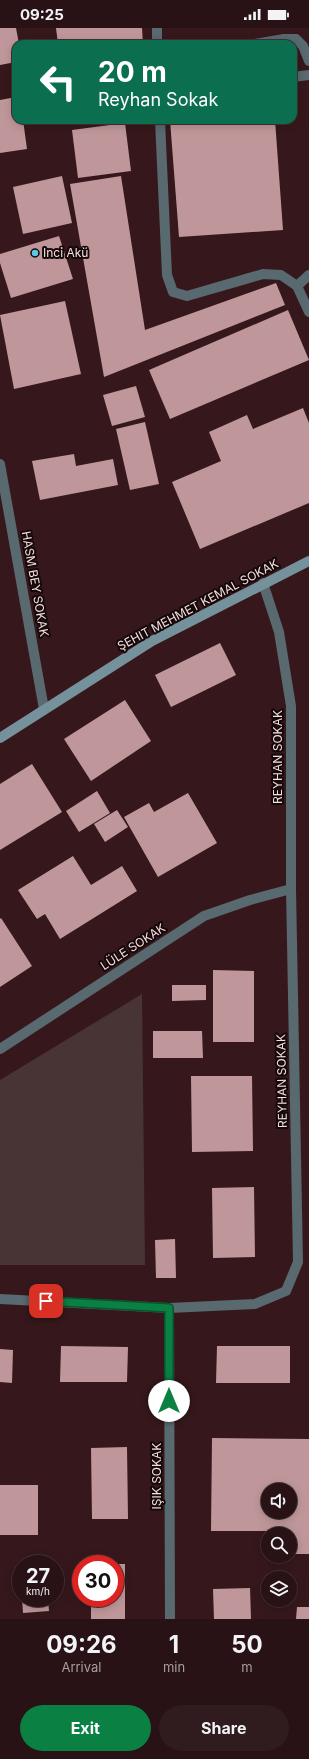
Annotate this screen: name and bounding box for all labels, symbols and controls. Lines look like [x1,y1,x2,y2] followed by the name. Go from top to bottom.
[20,5,64,24] text: 09:25
[98,55,167,89] text: 20 m
[32,56,84,108] icon: left
[98,89,218,110] text: Reyhan Sokak
[43,245,88,260] place label: Inci Akü
[30,248,40,258] marker: Inci Akü
[19,530,52,638] street label: HASM BEY SOKAK
[115,556,281,653] street label: ŞEHIT MEHMET KEMAL SOKAK
[270,710,285,804] street label: REYHAN SOKAK
[97,920,168,973] street label: LÜLE SOKAK
[273,1034,290,1128] street label: REYHAN SOKAK
[29,1284,63,1318] pin
[35,1290,57,1312] icon: arrive
[148,1380,190,1422] position arrow
[149,1443,164,1509] street label: IŞIK SOKAK
[261,1483,297,1607] map controls
[261,1483,297,1519] button: sound
[261,1527,297,1563] button: search
[72,1555,124,1607] speed limit sign: 30
[26,1564,50,1588] text: 27
[261,1571,297,1607] button: layers
[26,1585,50,1597] text: km/h
[46,1630,117,1659] text: 09:26
[169,1630,179,1659] text: 1
[231,1630,263,1659] text: 50
[61,1659,101,1675] text: Arrival
[163,1659,185,1675] text: min
[241,1659,253,1675] text: m
[20,1705,151,1751] button: Exit
[159,1705,289,1751] button: Share

